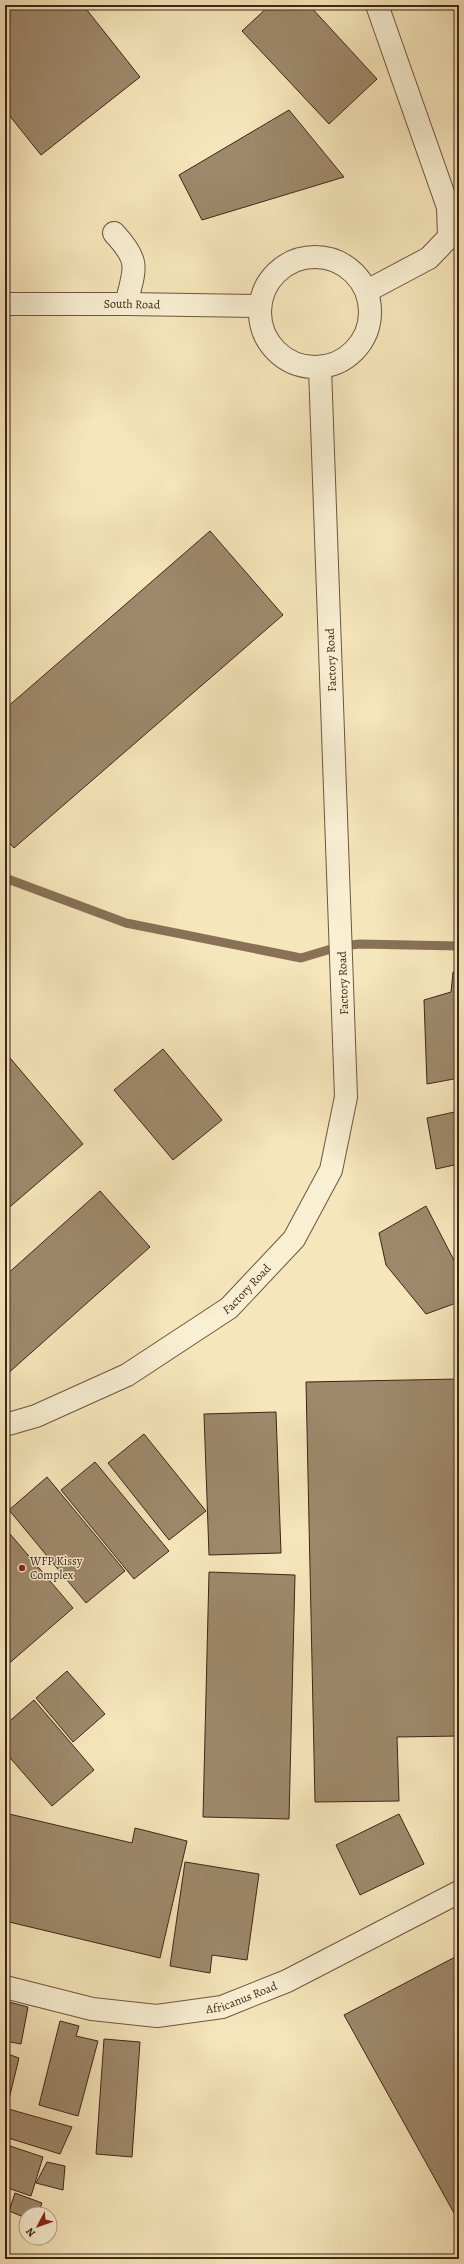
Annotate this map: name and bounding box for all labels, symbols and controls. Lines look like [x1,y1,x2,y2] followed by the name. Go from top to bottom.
[104,296,161,313] street label: South Road
[322,627,340,692] street label: Factory Road
[334,950,352,1015] street label: Factory Road
[220,1260,275,1318] street label: Factory Road
[29,1553,83,1583] place label: WFP Kissy Complex
[17,1563,27,1573] marker: WFP Kissy Complex
[204,1978,280,2017] street label: Africanus Road
[18,2206,58,2246] north arrow
[23,2224,39,2240] text: N

